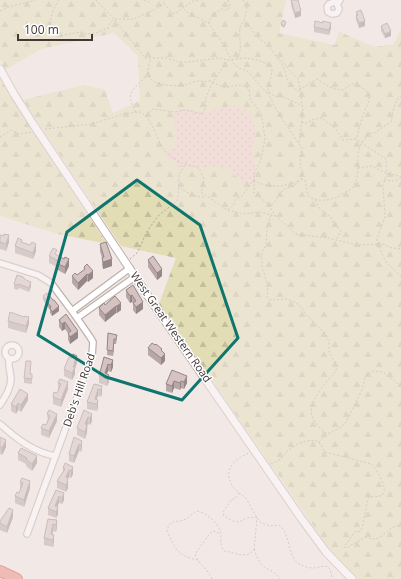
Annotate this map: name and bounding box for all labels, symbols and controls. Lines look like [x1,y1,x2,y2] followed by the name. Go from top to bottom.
[18,16,92,42] scale bar
[24,21,59,38] text: 100 m
[127,268,215,385] street label: West Great Western Road
[59,351,98,429] street label: Deb's Hill Road

